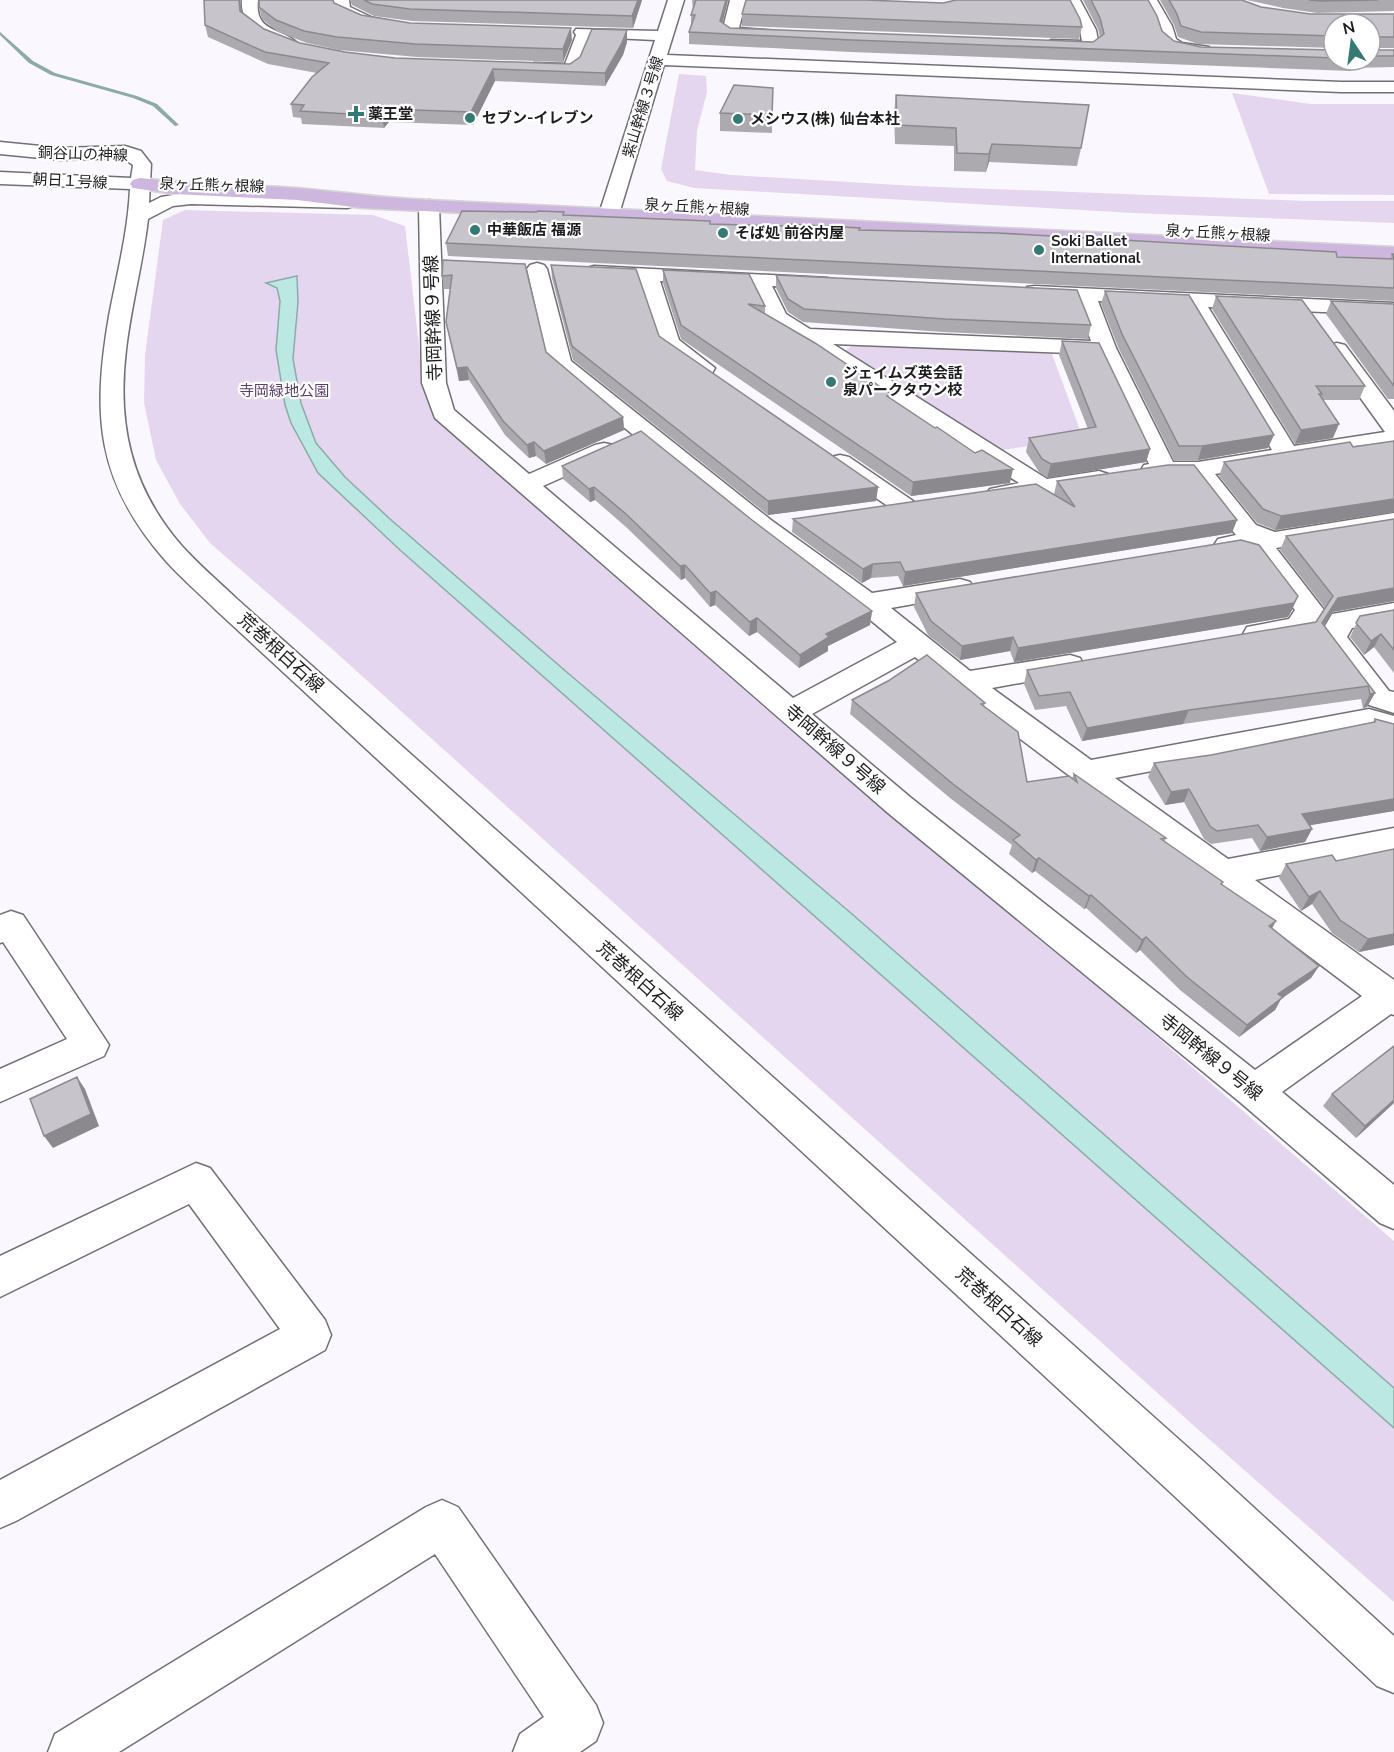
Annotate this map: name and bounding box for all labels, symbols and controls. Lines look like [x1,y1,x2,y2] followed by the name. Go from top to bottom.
[1322,12,1382,72] north arrow
[1341,16,1357,40] text: N
[618,54,668,160] street label: 紫山幹線３号線
[368,104,413,124] place label: 薬王堂
[349,107,363,121] marker: 薬王堂
[482,108,594,128] place label: セブン-イレブン
[750,109,900,129] place label: メシウス(株) 仙台本社
[463,111,477,125] marker: セブン-イレブン
[731,112,745,126] marker: メシウス(株) 仙台本社
[38,142,128,166] street label: 銅谷山の神線
[32,169,108,193] street label: 朝日１号線
[159,173,265,197] street label: 泉ヶ丘熊ヶ根線
[644,194,750,220] street label: 泉ヶ丘熊ヶ根線
[487,220,582,240] place label: 中華飯店 福源
[1165,220,1271,246] street label: 泉ヶ丘熊ヶ根線
[468,223,482,237] marker: 中華飯店 福源
[735,223,844,243] place label: そば処 前谷内屋
[716,226,730,240] marker: そば処 前谷内屋
[1051,231,1141,268] place label: Soki Ballet International
[1032,243,1046,257] marker: Soki Ballet International
[419,255,447,381] street label: 寺岡幹線９号線
[843,363,963,400] place label: ジェイムズ英会話 泉パークタウン校
[824,375,838,389] marker: ジェイムズ英会話 泉パークタウン校
[239,381,329,401] park label: 寺岡緑地公園
[233,608,329,698] street label: 荒巻根白石線
[780,699,890,799] street label: 寺岡幹線９号線
[592,936,688,1026] street label: 荒巻根白石線
[1154,1008,1268,1106] street label: 寺岡幹線９号線
[951,1262,1047,1352] street label: 荒巻根白石線

